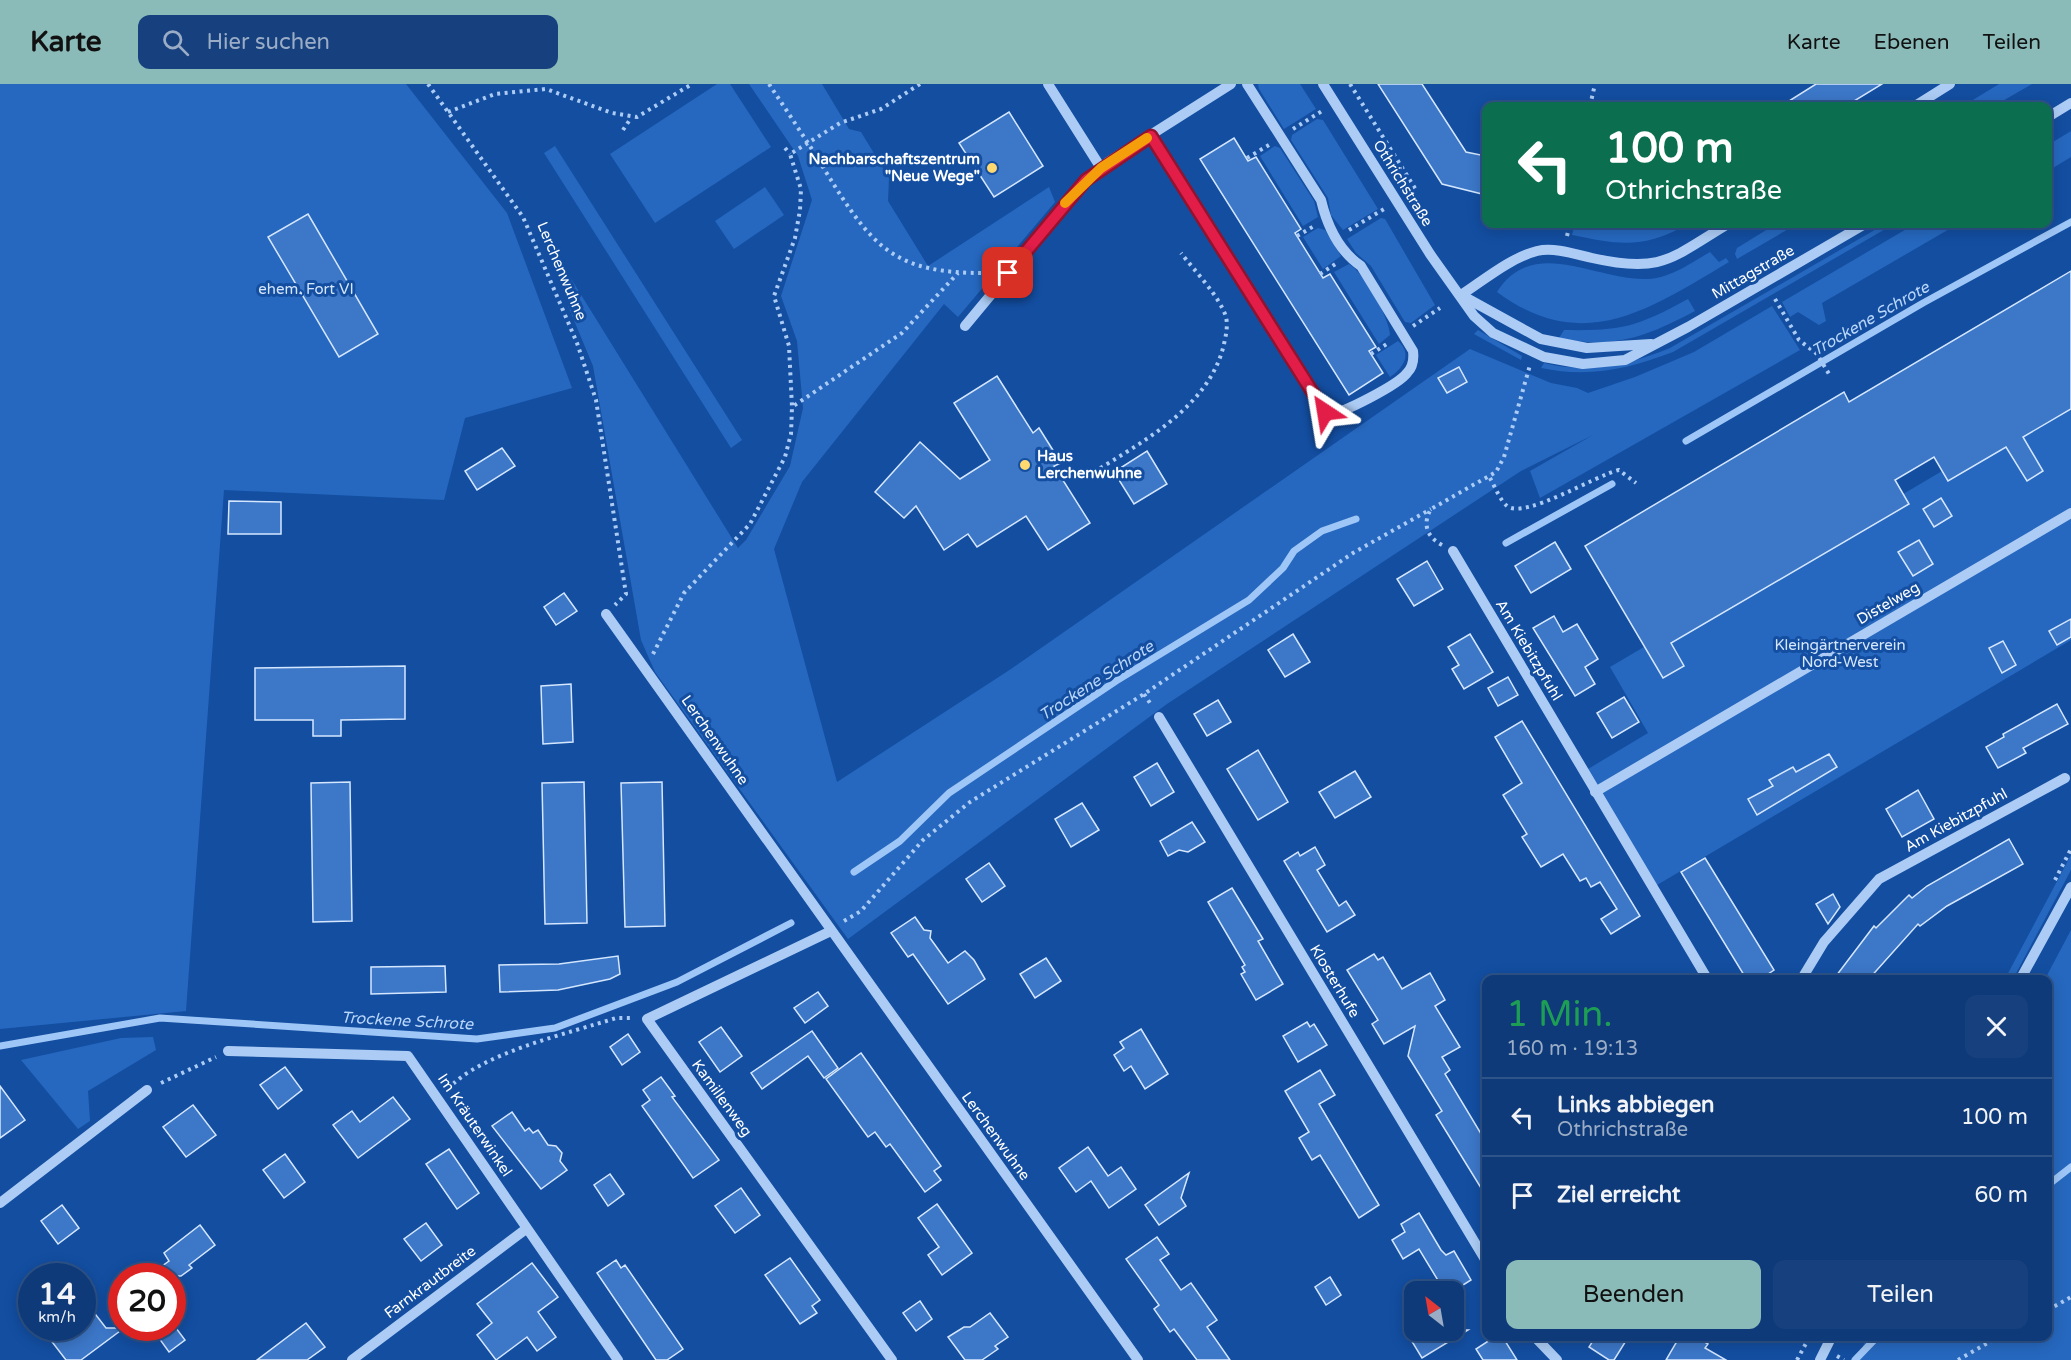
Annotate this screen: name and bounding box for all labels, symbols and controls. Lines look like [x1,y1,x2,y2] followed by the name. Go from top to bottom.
[138,15,558,69] search box
[30,25,102,59] text: Karte
[159,26,192,59] icon: search
[207,29,330,55] text: Hier suchen
[1787,30,1841,55] text: Karte
[1874,30,1950,55] text: Ebenen
[1983,30,2041,55] text: Teilen
[1605,123,1734,174] text: 100 m
[1506,126,1584,204] icon: left
[1369,137,1437,229] street label: Othrichstraße
[808,150,980,186] place label: Nachbarschaftszentrum "Neue Wege"
[985,161,999,175] marker: Nachbarschaftszentrum "Neue Wege"
[1605,174,1782,207] text: Othrichstraße
[533,219,591,323] street label: Lerchenwuhne
[1709,241,1797,303] street label: Mittagstraße
[982,247,1033,298] pin
[991,256,1024,289] icon: arrive
[1808,277,1934,361] water label: Trockene Schrote
[258,280,354,298] park label: ehem. Fort VI
[1293,380,1357,444] position arrow
[1037,447,1143,482] place label: Haus Lerchenwuhne
[1018,458,1032,472] marker: Haus Lerchenwuhne
[1853,578,1923,628] street label: Distelweg
[1492,596,1566,704] street label: Am Kiebitzpfuhl
[1036,636,1158,725] water label: Trockene Schrote
[1774,636,1906,671] park label: Kleingärtnerverein Nord-West
[678,692,752,788] street label: Lerchenwuhne
[1902,784,2010,856] street label: Am Kiebitzpfuhl
[1306,941,1364,1021] street label: Klosterhufe
[1506,993,1613,1036] text: 1 Min.
[1965,995,2028,1058] button: close
[340,1008,474,1034] water label: Trockene Schrote
[1506,1037,1638,1061] text: 160 m · 19:13
[688,1056,756,1140] street label: Kamillenweg
[434,1070,516,1180] street label: Im Kräuterwinkel
[958,1088,1034,1184] street label: Lerchenwuhne
[1557,1092,1715,1118] text: Links abbiegen
[1506,1101,1539,1134] icon: left
[1961,1104,2028,1130] text: 100 m
[1557,1118,1688,1142] text: Othrichstraße
[1506,1179,1539,1212] icon: arrive
[1557,1182,1680,1208] text: Ziel erreicht
[1974,1182,2028,1208] text: 60 m
[381,1242,479,1322] street label: Farnkrautbreite
[1506,1260,1761,1329] button: Beenden
[1773,1260,2028,1329] button: Teilen
[108,1263,186,1341] speed limit sign: 20
[38,1276,76,1313] text: 14
[1404,1281,1464,1341] north arrow
[1404,1281,1464,1341] map controls
[38,1308,76,1326] text: km/h

